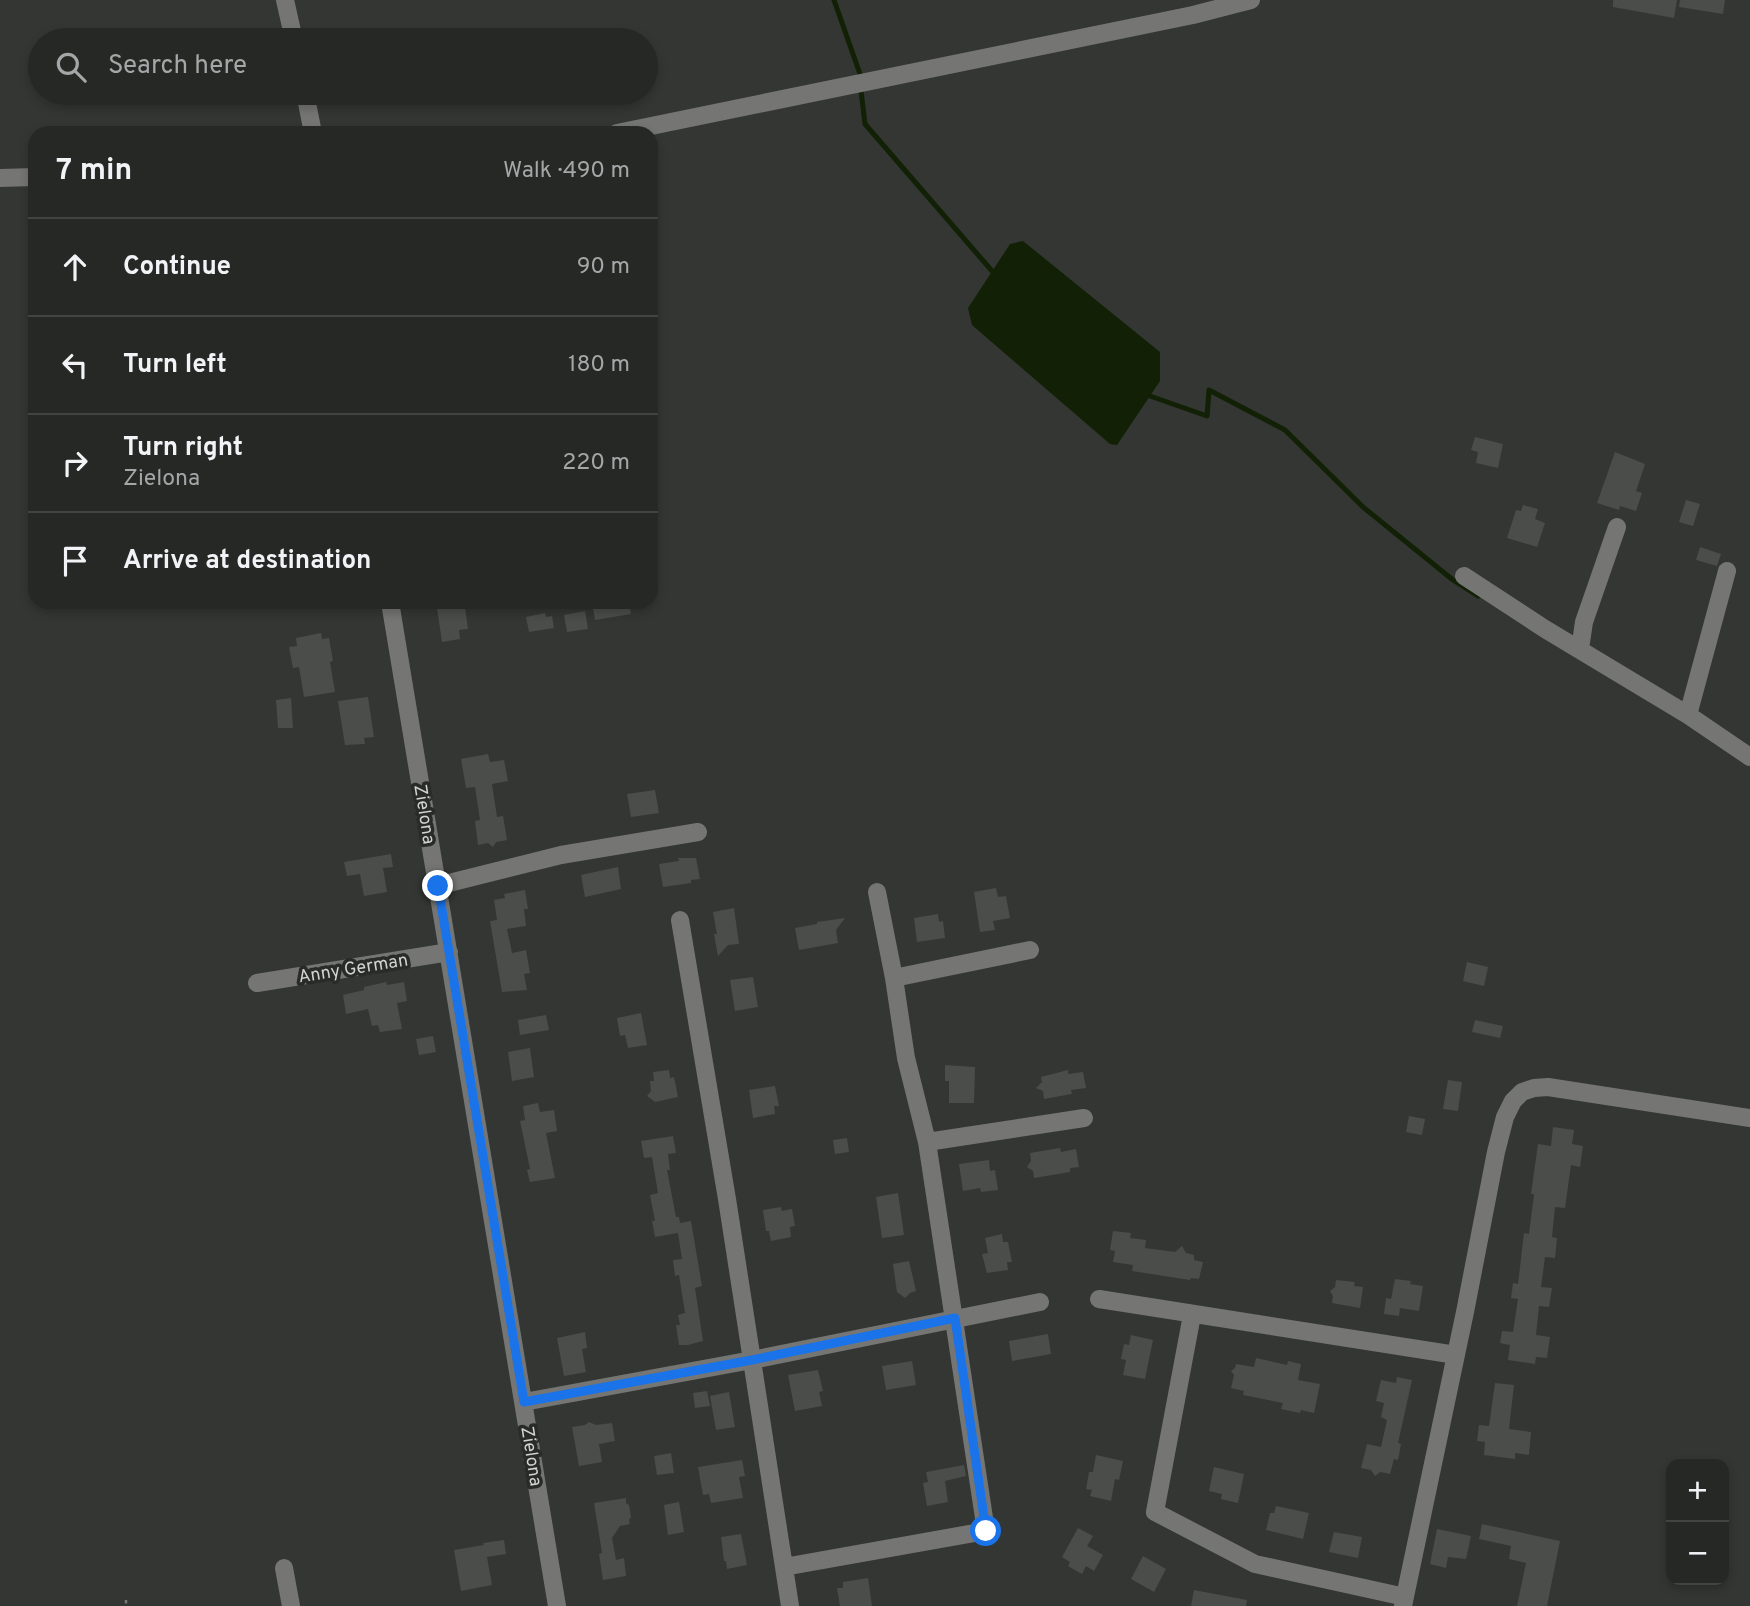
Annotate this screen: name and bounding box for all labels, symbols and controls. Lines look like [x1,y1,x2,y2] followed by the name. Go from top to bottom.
[28,28,658,105] search box
[52,48,90,86] icon: search
[108,50,247,83] text: Search here
[56,153,132,190] text: 7 min
[503,157,630,186] text: Walk · 490 m
[56,248,94,286] icon: ahead
[123,251,231,284] text: Continue
[577,253,630,282] text: 90 m
[56,346,94,384] icon: left
[123,349,227,382] text: Turn left
[568,351,630,380] text: 180 m
[123,432,243,465] text: Turn right
[56,444,94,482] icon: right
[562,449,630,478] text: 220 m
[123,465,200,494] text: Zielona
[56,542,94,580] icon: arrive
[123,545,371,578] text: Arrive at destination
[407,783,440,846] street label: Zielona
[422,870,453,901] route end
[297,949,410,990] street label: Anny German
[514,1425,547,1488] street label: Zielona
[1666,1459,1729,1585] map controls
[1666,1459,1729,1522] button: +
[970,1515,1001,1546] route start
[1666,1522,1729,1585] button: −

